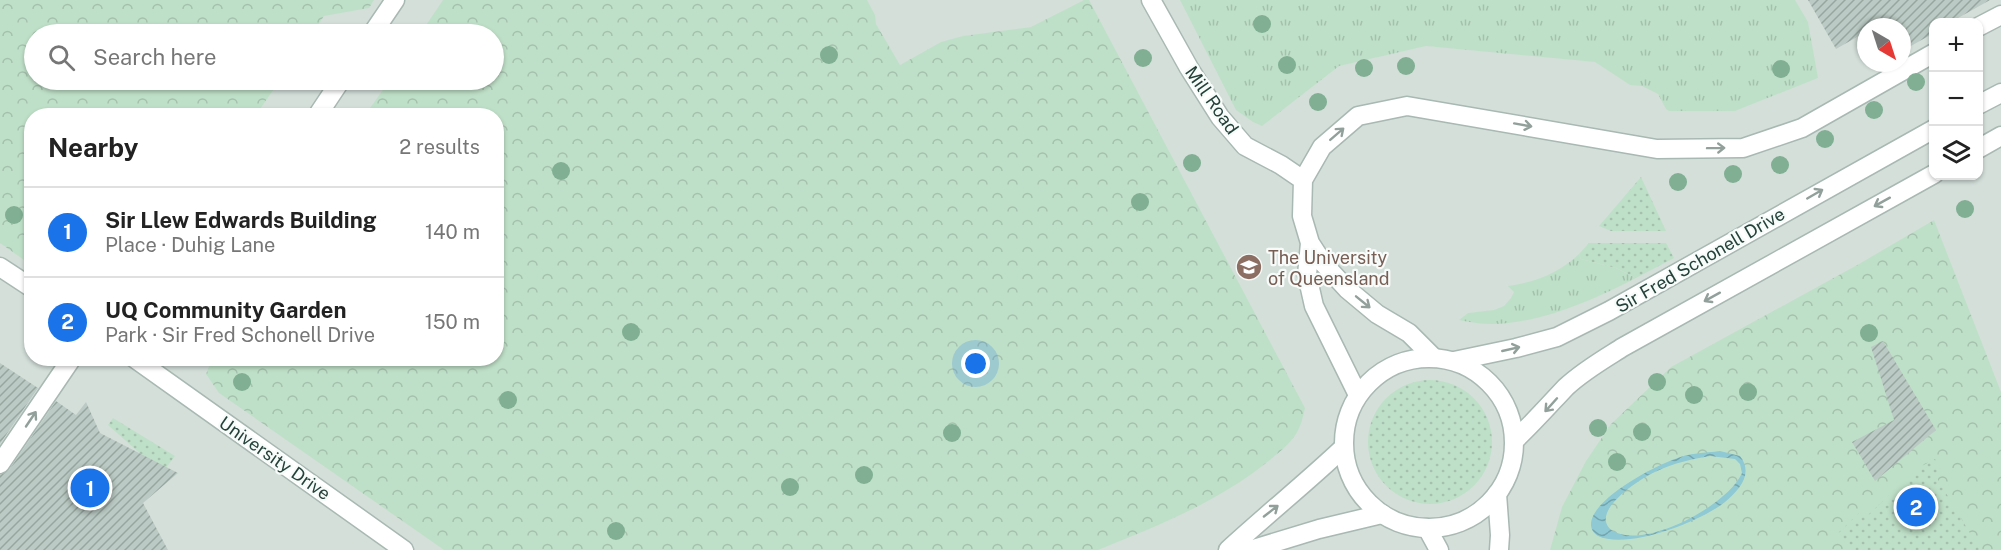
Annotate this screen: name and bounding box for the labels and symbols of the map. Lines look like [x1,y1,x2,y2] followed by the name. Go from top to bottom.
[1857,18,1911,72] north arrow
[1181,62,1243,138] street label: Mill Road
[1513,120,1532,131] one-way arrow
[1329,127,1345,140] one-way arrow
[1705,142,1725,154] one-way arrow
[1806,188,1823,200] one-way arrow
[1874,197,1892,208] one-way arrow
[1612,203,1788,317] street label: Sir Fred Schonell Drive
[1268,247,1389,289] place label: The University of Queensland
[1234,252,1264,282] school or university icon: The University of Queensland
[1704,291,1721,303] one-way arrow
[1354,295,1370,308] one-way arrow
[1501,343,1520,354] one-way arrow
[961,349,990,378] your location
[1544,397,1558,412] one-way arrow
[25,411,37,428] one-way arrow
[215,412,335,504] street label: University Drive
[70,466,110,510] pin: 1
[1896,484,1936,530] pin: 2
[1263,504,1279,517] one-way arrow

